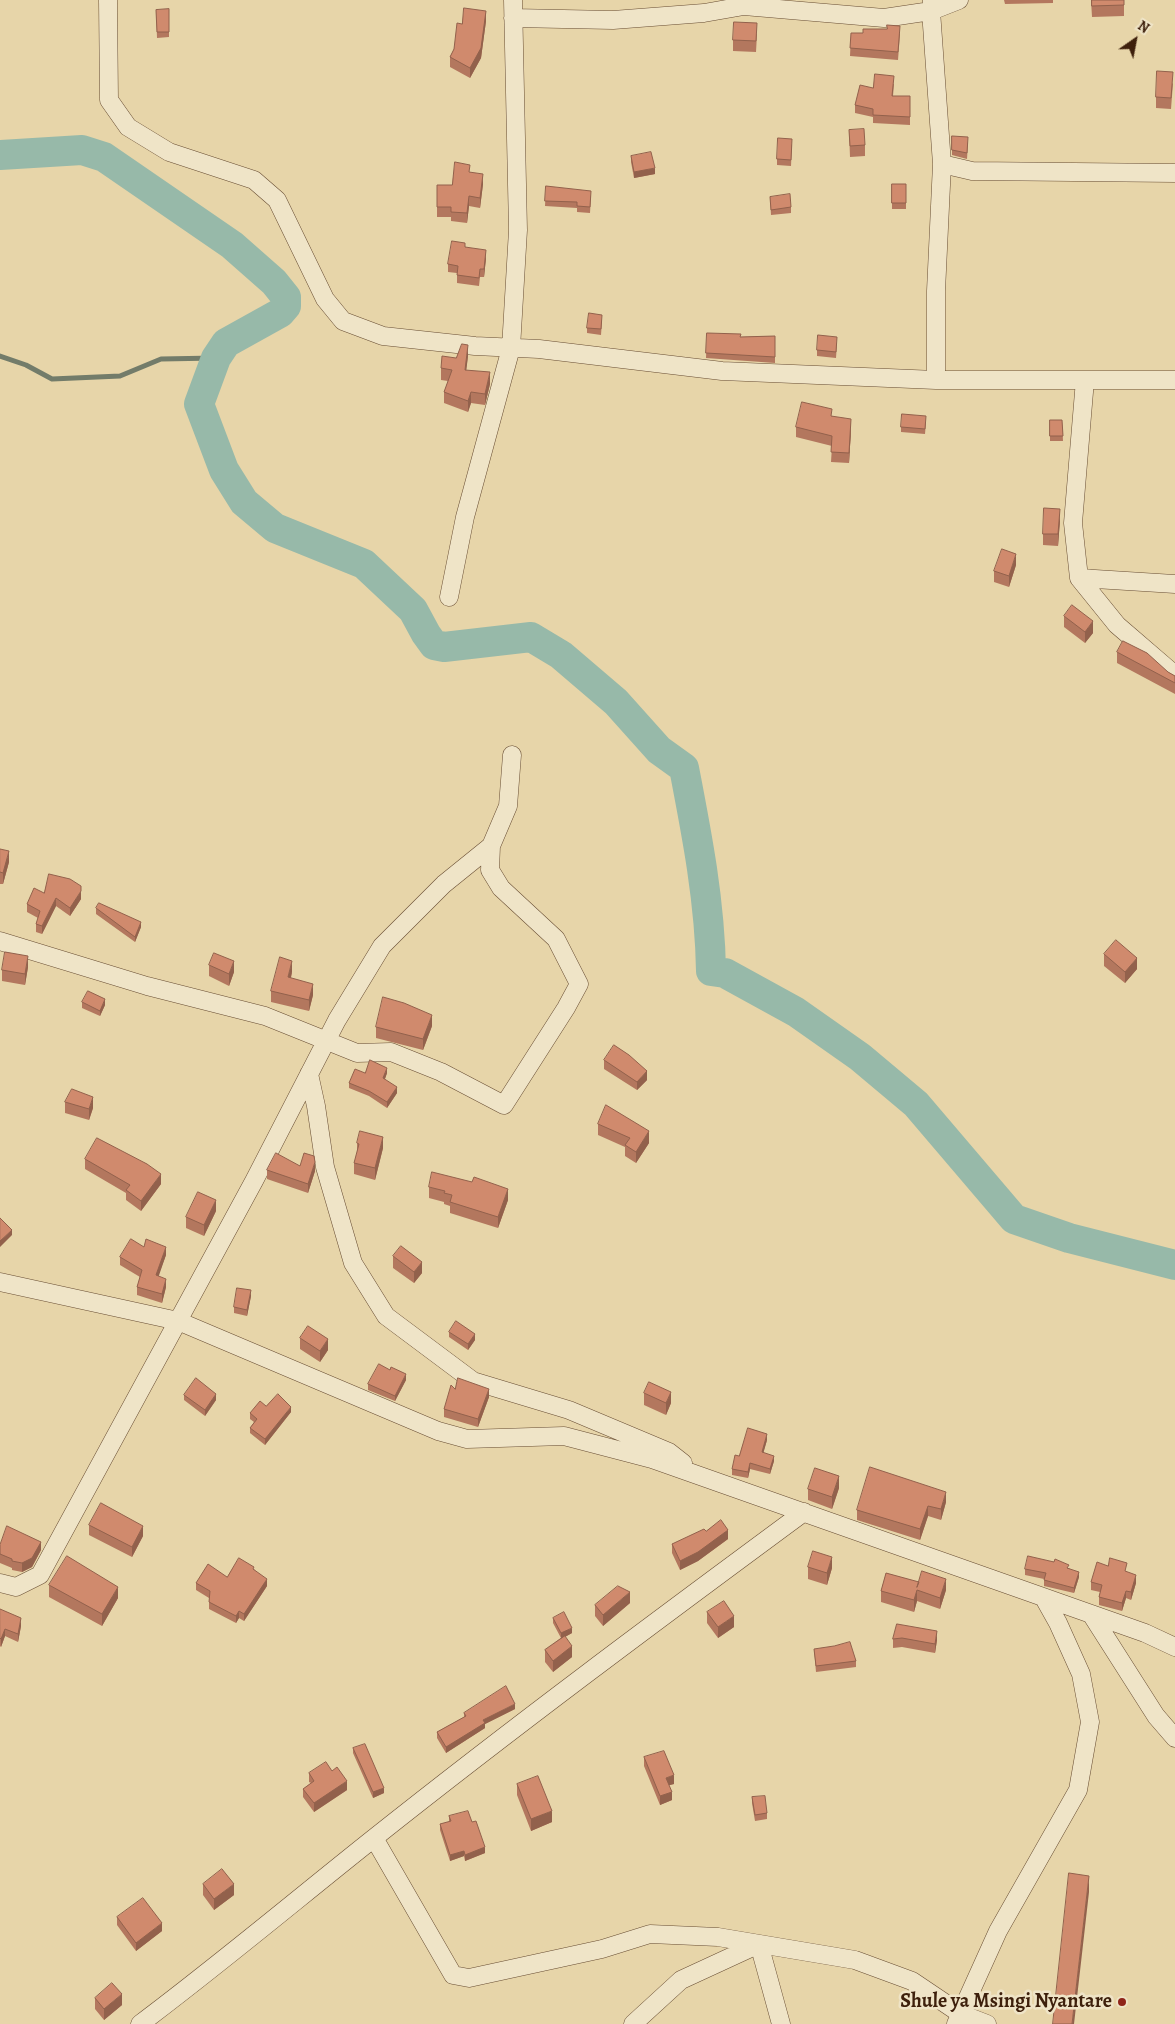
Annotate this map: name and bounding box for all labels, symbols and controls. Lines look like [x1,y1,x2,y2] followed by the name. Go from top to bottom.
[1110,15,1160,65] north arrow
[1134,16,1153,38] text: N
[900,1990,1112,2014] place label: Shule ya Msingi Nyantare
[1116,1996,1128,2008] marker: Shule ya Msingi Nyantare

